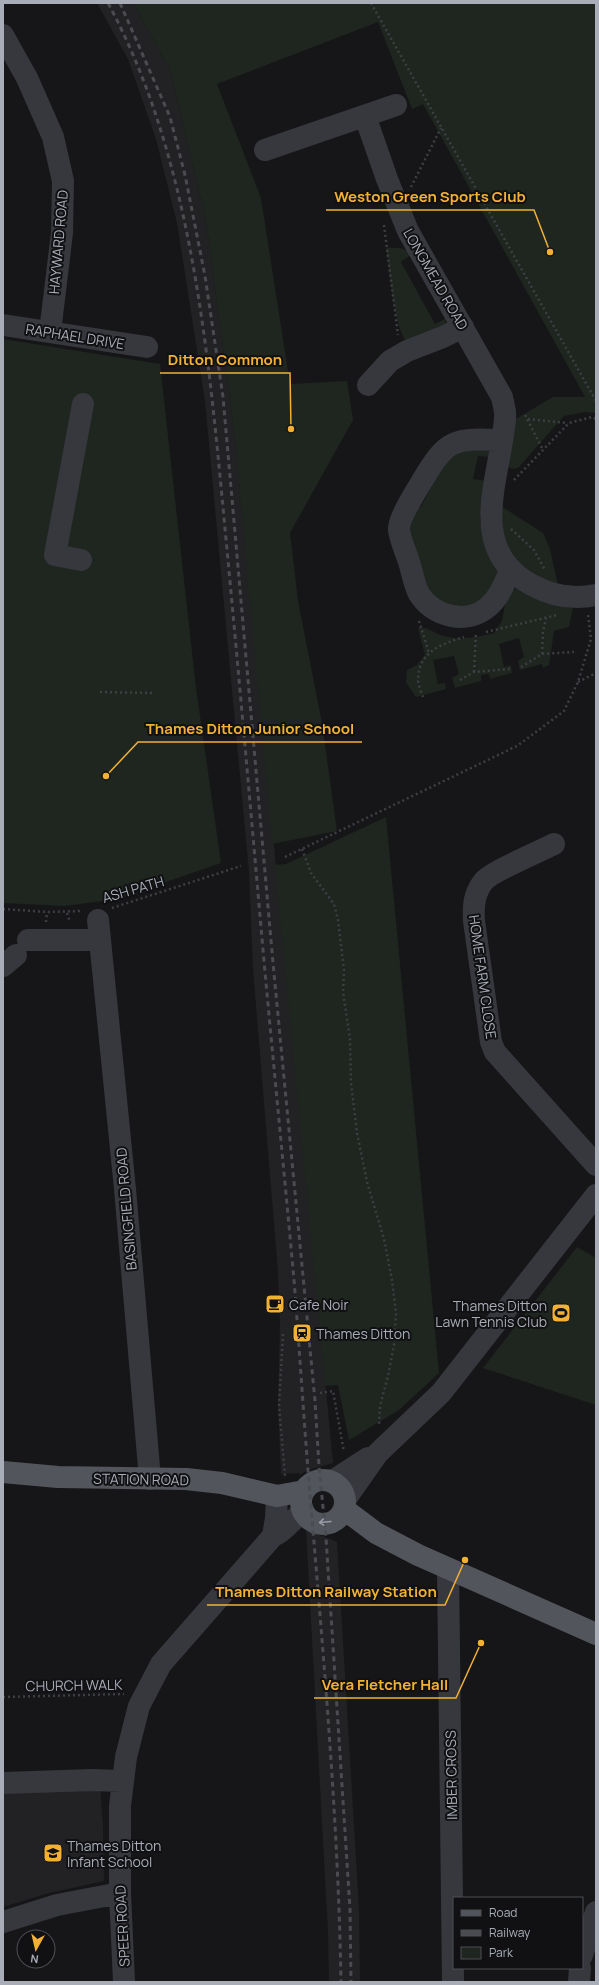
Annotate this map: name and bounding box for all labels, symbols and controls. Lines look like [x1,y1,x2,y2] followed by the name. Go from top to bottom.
[326,183,534,210] callout: Weston Green Sports Club
[334,186,526,207] text: Weston Green Sports Club
[44,189,72,295] street label: HAYWARD ROAD
[399,225,473,333] street label: LONGMEAD ROAD
[24,319,126,353] street label: RAPHAEL DRIVE
[160,346,290,373] callout: Ditton Common
[168,349,282,370] text: Ditton Common
[138,715,362,742] callout: Thames Ditton Junior School
[146,718,354,739] text: Thames Ditton Junior School
[100,871,166,907] street label: ASH PATH
[465,914,501,1040] street label: HOME FARM CLOSE
[111,1147,141,1271] street label: BASINGFIELD ROAD
[264,1293,286,1315] cafe icon: Cafe Noir
[289,1295,349,1314] place label: Cafe Noir
[435,1296,547,1331] place label: Thames Ditton Lawn Tennis Club
[550,1302,572,1324] sports icon: Thames Ditton Lawn Tennis Club
[291,1322,313,1344] station icon: Thames Ditton
[316,1324,410,1343] place label: Thames Ditton
[93,1469,189,1489] street label: STATION ROAD
[319,1518,332,1526] one-way arrow
[207,1578,445,1605] callout: Thames Ditton Railway Station
[215,1581,437,1602] text: Thames Ditton Railway Station
[314,1671,456,1698] callout: Vera Fletcher Hall
[322,1674,448,1695] text: Vera Fletcher Hall
[25,1675,123,1695] street label: CHURCH WALK
[441,1730,461,1820] street label: IMBER CROSS
[67,1836,161,1871] place label: Thames Ditton Infant School
[42,1842,64,1864] school or university icon: Thames Ditton Infant School
[110,1885,134,1967] street label: SPEER ROAD
[453,1897,583,1969] legend
[489,1904,517,1921] text: Road
[489,1924,531,1941] text: Railway
[16,1929,56,1969] north arrow
[489,1944,514,1961] text: Park
[29,1951,39,1967] text: N

